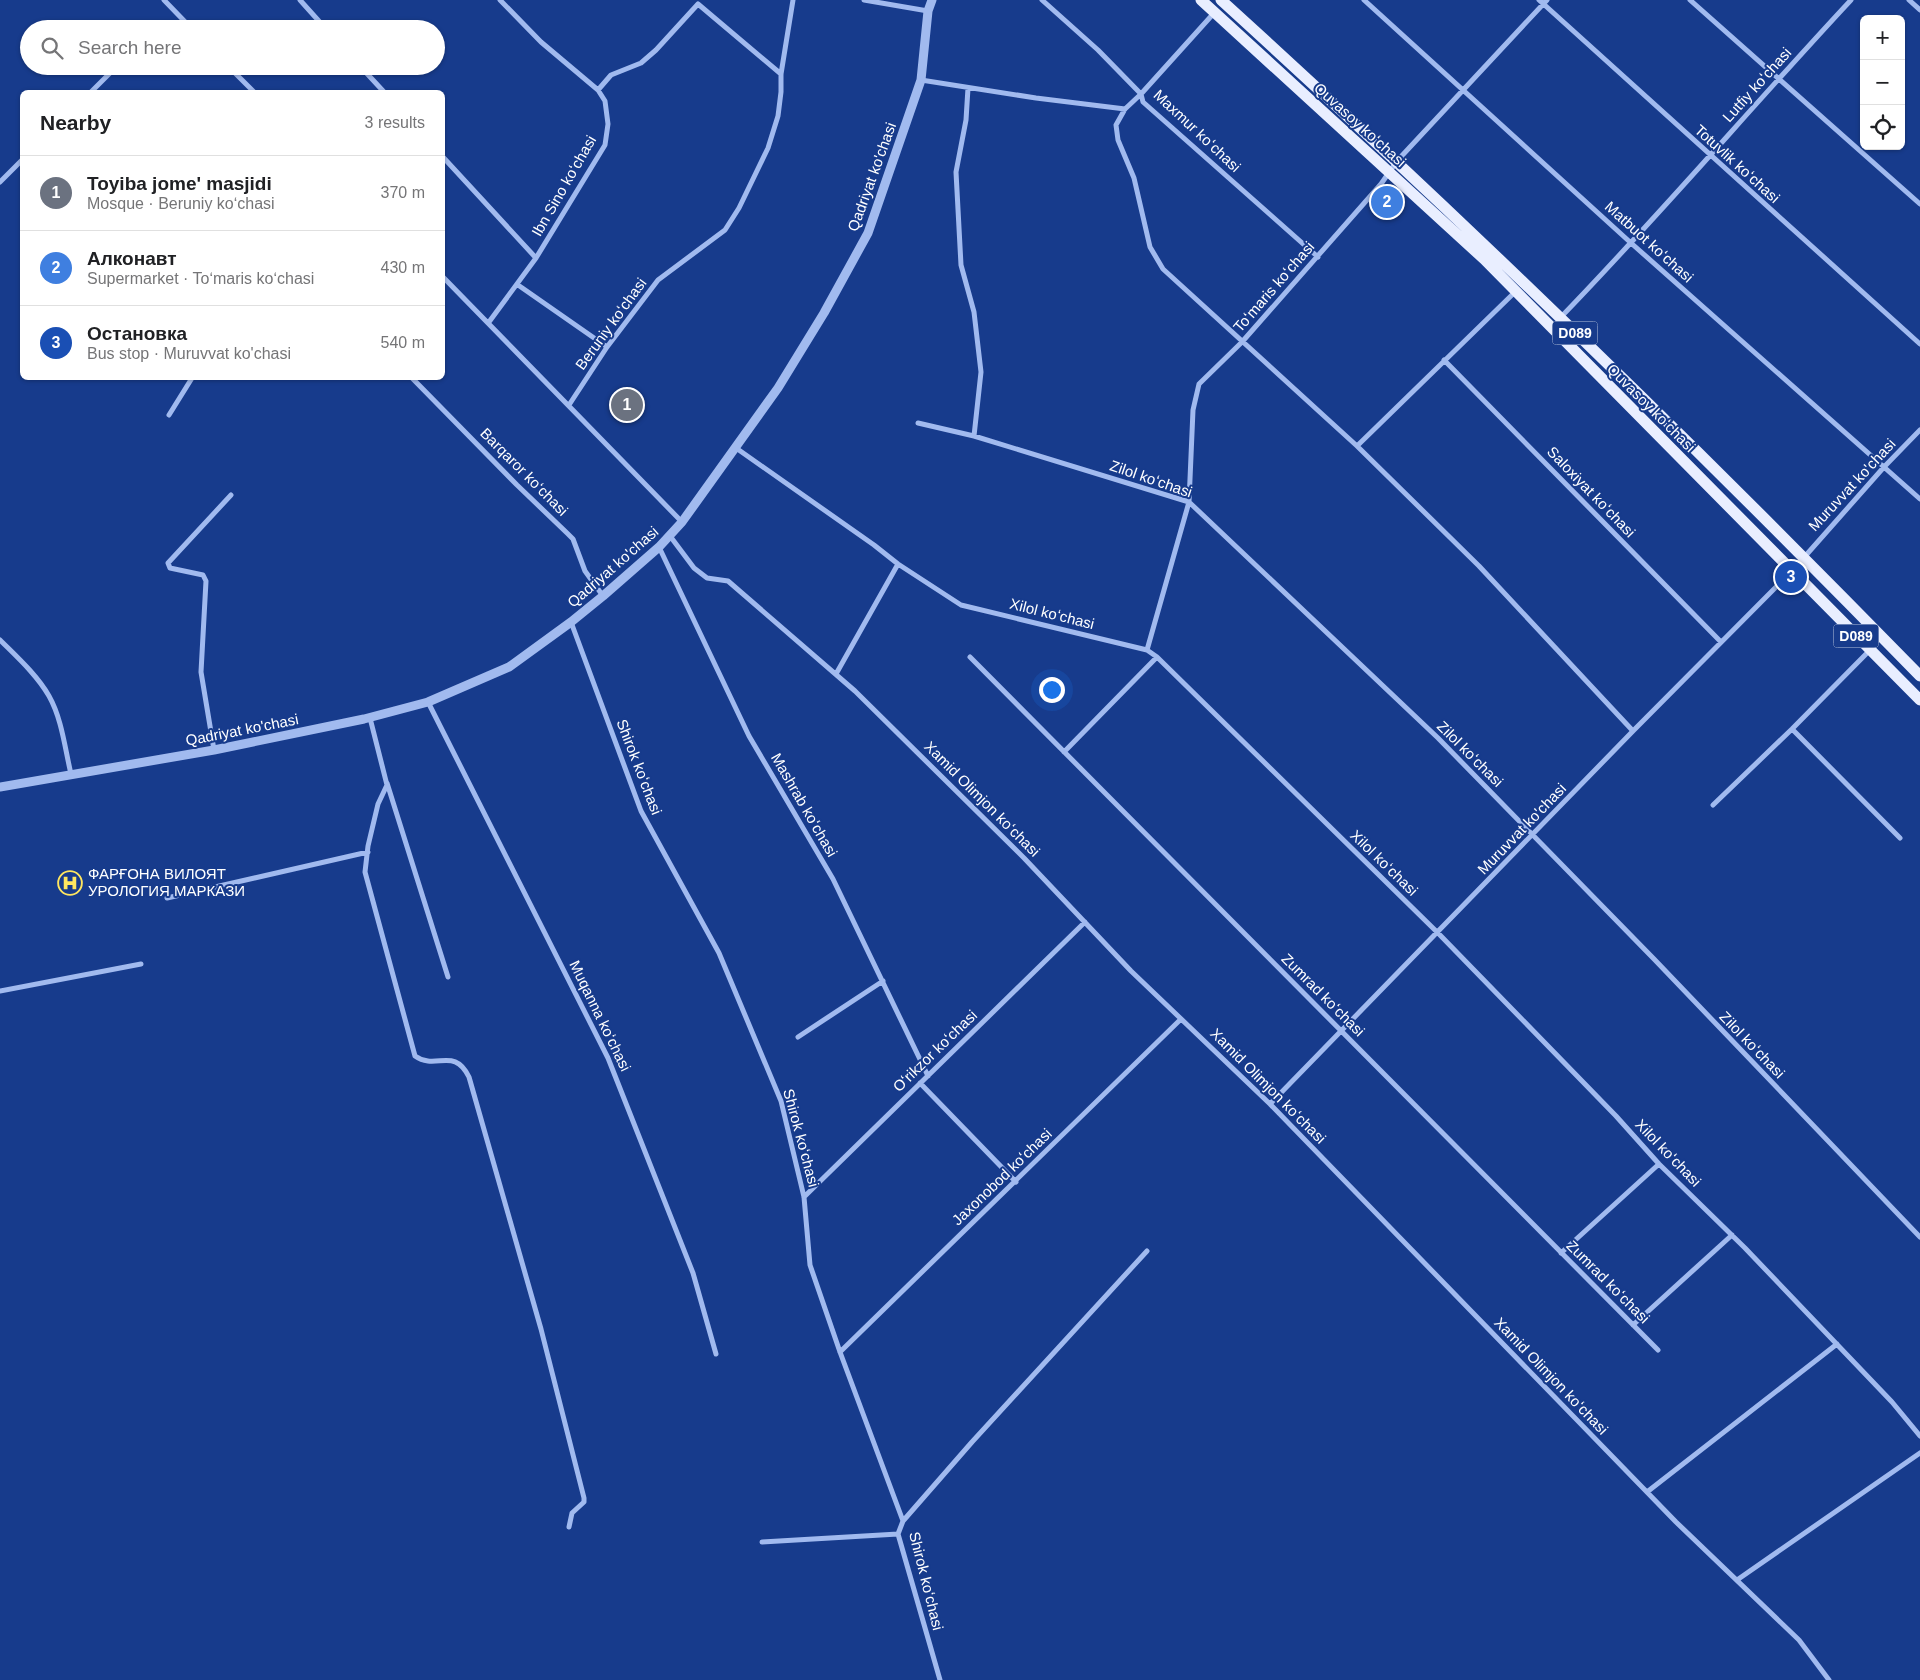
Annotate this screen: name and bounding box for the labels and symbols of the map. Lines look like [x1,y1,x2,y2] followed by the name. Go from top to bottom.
[1719,44,1794,125] street label: Lutfiy koʻchasi
[1311,79,1410,170] street label: Quvasoy koʻchasi
[1150,86,1244,175] street label: Maxmur koʻchasi
[844,120,899,234] street label: Qadriyat ko'chasi
[1691,121,1783,206] street label: Totuvlik koʻchasi
[528,132,599,239] street label: Ibn Sino koʻchasi
[1371,183,1403,221] pin: 2
[1602,198,1697,286] street label: Matbuot koʻchasi
[1230,238,1317,335] street label: Toʻmaris koʻchasi
[572,275,650,373] street label: Beruniy koʻchasi
[1552,322,1598,344] road number: D089
[1604,360,1699,455] street label: Quvasoy koʻchasi
[611,386,643,424] pin: 1
[477,424,572,519] street label: Barqaror koʻchasi
[1805,435,1899,534] street label: Muruvvat ko'chasi
[1544,443,1639,540] street label: Saloxiyat koʻchasi
[1108,457,1195,501] street label: Zilol koʻchasi
[564,523,661,611] street label: Qadriyat ko'chasi
[1775,558,1807,596] pin: 3
[1008,595,1096,632] street label: Xilol koʻchasi
[1834,624,1878,648] road number: D089
[1039,677,1065,703] your location
[184,710,300,749] street label: Qadriyat ko'chasi
[613,717,665,817] street label: Shirok koʻchasi
[1434,717,1507,790] street label: Zilol koʻchasi
[921,738,1043,860] street label: Xamid Olimjon koʻchasi
[768,750,841,860] street label: Mashrab koʻchasi
[1474,780,1569,878] street label: Muruvvat ko'chasi
[1347,826,1421,899] street label: Xilol koʻchasi
[88,865,245,899] place label: ФАРҒОНА ВИЛОЯТ УРОЛОГИЯ МАРКАЗИ
[57,870,83,896] hospital icon: ФАРҒОНА ВИЛОЯТ УРОЛОГИЯ МАРКАЗИ
[1278,950,1368,1040] street label: Zumrad koʻchasi
[566,958,635,1074] street label: Muqanna koʻchasi
[889,1006,980,1095] street label: Oʻrikzor koʻchasi
[1716,1008,1788,1081] street label: Zilol koʻchasi
[1207,1025,1329,1147] street label: Xamid Olimjon koʻchasi
[780,1087,823,1189] street label: Shirok koʻchasi
[1632,1116,1705,1190] street label: Xilol koʻchasi
[948,1125,1055,1229] street label: Jaxonobod koʻchasi
[1563,1237,1653,1327] street label: Zumrad koʻchasi
[1491,1314,1612,1438] street label: Xamid Olimjon koʻchasi
[906,1530,947,1632] street label: Shirok koʻchasi

